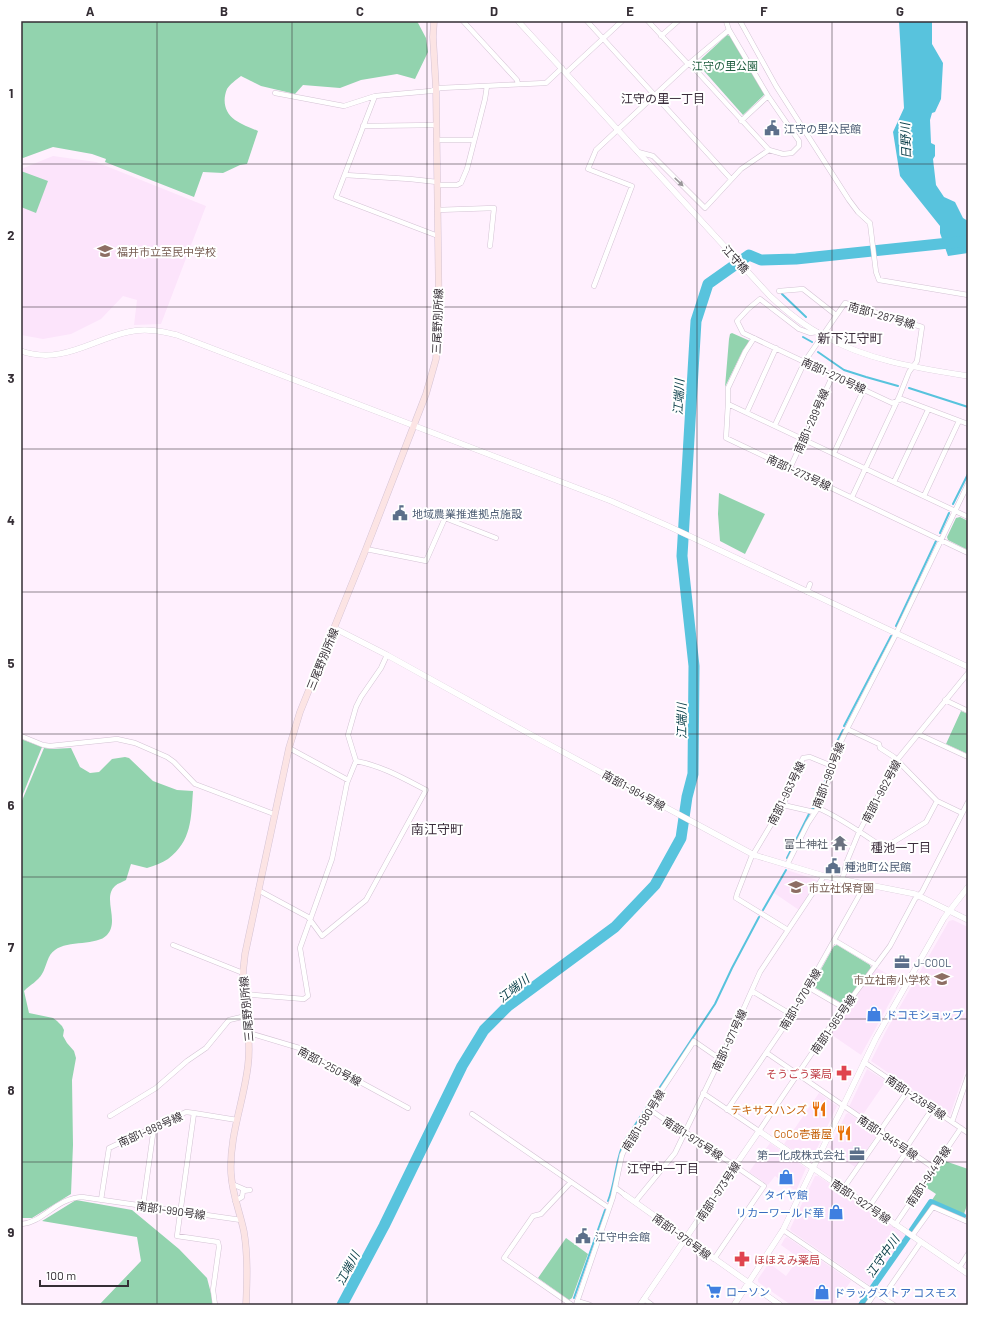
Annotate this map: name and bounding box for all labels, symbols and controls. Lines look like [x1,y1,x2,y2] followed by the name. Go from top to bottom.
[86,3,95,19] text: A
[220,3,228,19] text: B
[356,3,364,19] text: C
[490,3,498,19] text: D
[626,3,634,19] text: E
[760,3,768,19] text: F
[896,3,904,19] text: G
[692,59,758,72] park label: 江守の里公園
[9,85,13,101] text: 1
[621,91,705,105] district label: 江守の里一丁目
[763,119,781,137] public building icon: 江守の里公民館
[897,121,913,159] water label: 日野川
[784,122,861,135] place label: 江守の里公民館
[674,178,684,187] one-way arrow
[7,227,15,243] text: 2
[96,242,114,260] school or university icon: 福井市立至民中学校
[720,242,752,276] street label: 江守橋
[117,245,216,258] place label: 福井市立至民中学校
[429,288,445,354] street label: 三尾野別所線
[847,299,917,331] street label: 南部1-287号線
[817,330,883,346] district label: 新下江守町
[800,354,868,396] street label: 南部1-270号線
[7,370,15,386] text: 3
[670,377,686,415] water label: 江端川
[791,387,831,455] street label: 南部1-289号線
[765,452,833,492] street label: 南部1-273号線
[391,504,409,522] public building icon: 地域農業推進拠点施設
[412,507,522,520] place label: 地域農業推進拠点施設
[7,512,15,528] text: 4
[304,626,340,692] street label: 三尾野別所線
[7,655,15,671] text: 5
[674,701,688,739] water label: 江端川
[809,740,847,810] street label: 南部1-960号線
[859,757,903,825] street label: 南部1-962号線
[765,759,807,827] street label: 南部1-963号線
[600,767,668,813] street label: 南部1-964号線
[8,797,15,813] text: 6
[411,821,463,837] district label: 南江守町
[831,834,849,852] temple icon: 富士神社
[784,837,828,850] place label: 富士神社
[871,840,931,854] district label: 種池一丁目
[824,857,842,875] public building icon: 種池町公民館
[845,860,911,873] place label: 種池町公民館
[787,878,805,896] school or university icon: 市立社保育園
[808,881,874,894] place label: 市立社保育園
[8,939,15,955] text: 7
[893,953,911,971] office icon: J-COOL
[914,956,951,969] place label: J-COOL
[777,966,823,1032] street label: 南部1-970号線
[495,970,533,1005] water label: 江端川
[933,970,951,988] school or university icon: 市立社南小学校
[853,973,930,986] place label: 市立社南小学校
[237,976,255,1042] street label: 三尾野別所線
[808,992,858,1056] street label: 南部1-965号線
[865,1005,883,1023] shop icon: ドコモショップ
[709,1007,749,1073] street label: 南部1-971号線
[886,1008,963,1021] place label: ドコモショップ
[296,1044,364,1088] street label: 南部1-250号線
[835,1064,853,1082] pharmacy icon: そうごう薬局
[766,1067,832,1080] place label: そうごう薬局
[884,1072,948,1122] street label: 南部1-238号線
[7,1082,15,1098] text: 8
[619,1087,667,1153] street label: 南部1-980号線
[810,1100,828,1118] restaurant icon: テキサスハンズ
[730,1103,807,1116] place label: テキサスハンズ
[116,1109,184,1149] street label: 南部1-988号線
[855,1112,921,1162] street label: 南部1-945号線
[661,1114,725,1162] street label: 南部1-975号線
[835,1124,853,1142] restaurant icon: CoCo壱番屋
[774,1127,832,1140] place label: CoCo壱番屋
[903,1143,953,1209] street label: 南部1-944号線
[848,1145,866,1163] office icon: 第一化成株式会社
[757,1148,845,1161] place label: 第一化成株式会社
[693,1159,743,1223] street label: 南部1-973号線
[627,1161,699,1175] district label: 江守中一丁目
[777,1168,795,1186] shop icon: タイヤ館
[829,1176,893,1226] street label: 南部1-927号線
[764,1188,808,1201] place label: タイヤ館
[135,1199,207,1221] street label: 南部1-990号線
[827,1203,845,1221] shop icon: リカーワールド華
[736,1206,824,1219] place label: リカーワールド華
[650,1211,714,1261] street label: 南部1-976号線
[8,1224,15,1240] text: 9
[574,1227,592,1245] public building icon: 江守中会館
[595,1230,650,1243] place label: 江守中会館
[862,1231,903,1280] water label: 江守中川
[332,1247,363,1287] water label: 江端川
[733,1250,751,1268] pharmacy icon: ほほえみ薬局
[754,1253,820,1266] place label: ほほえみ薬局
[40,1262,128,1288] scale bar
[46,1268,76,1282] text: 100 m
[705,1282,723,1300] supermarket icon: ローソン
[813,1283,831,1301] shop icon: ドラッグストア コスモス
[726,1285,770,1298] place label: ローソン
[834,1286,957,1299] place label: ドラッグストア コスモス

